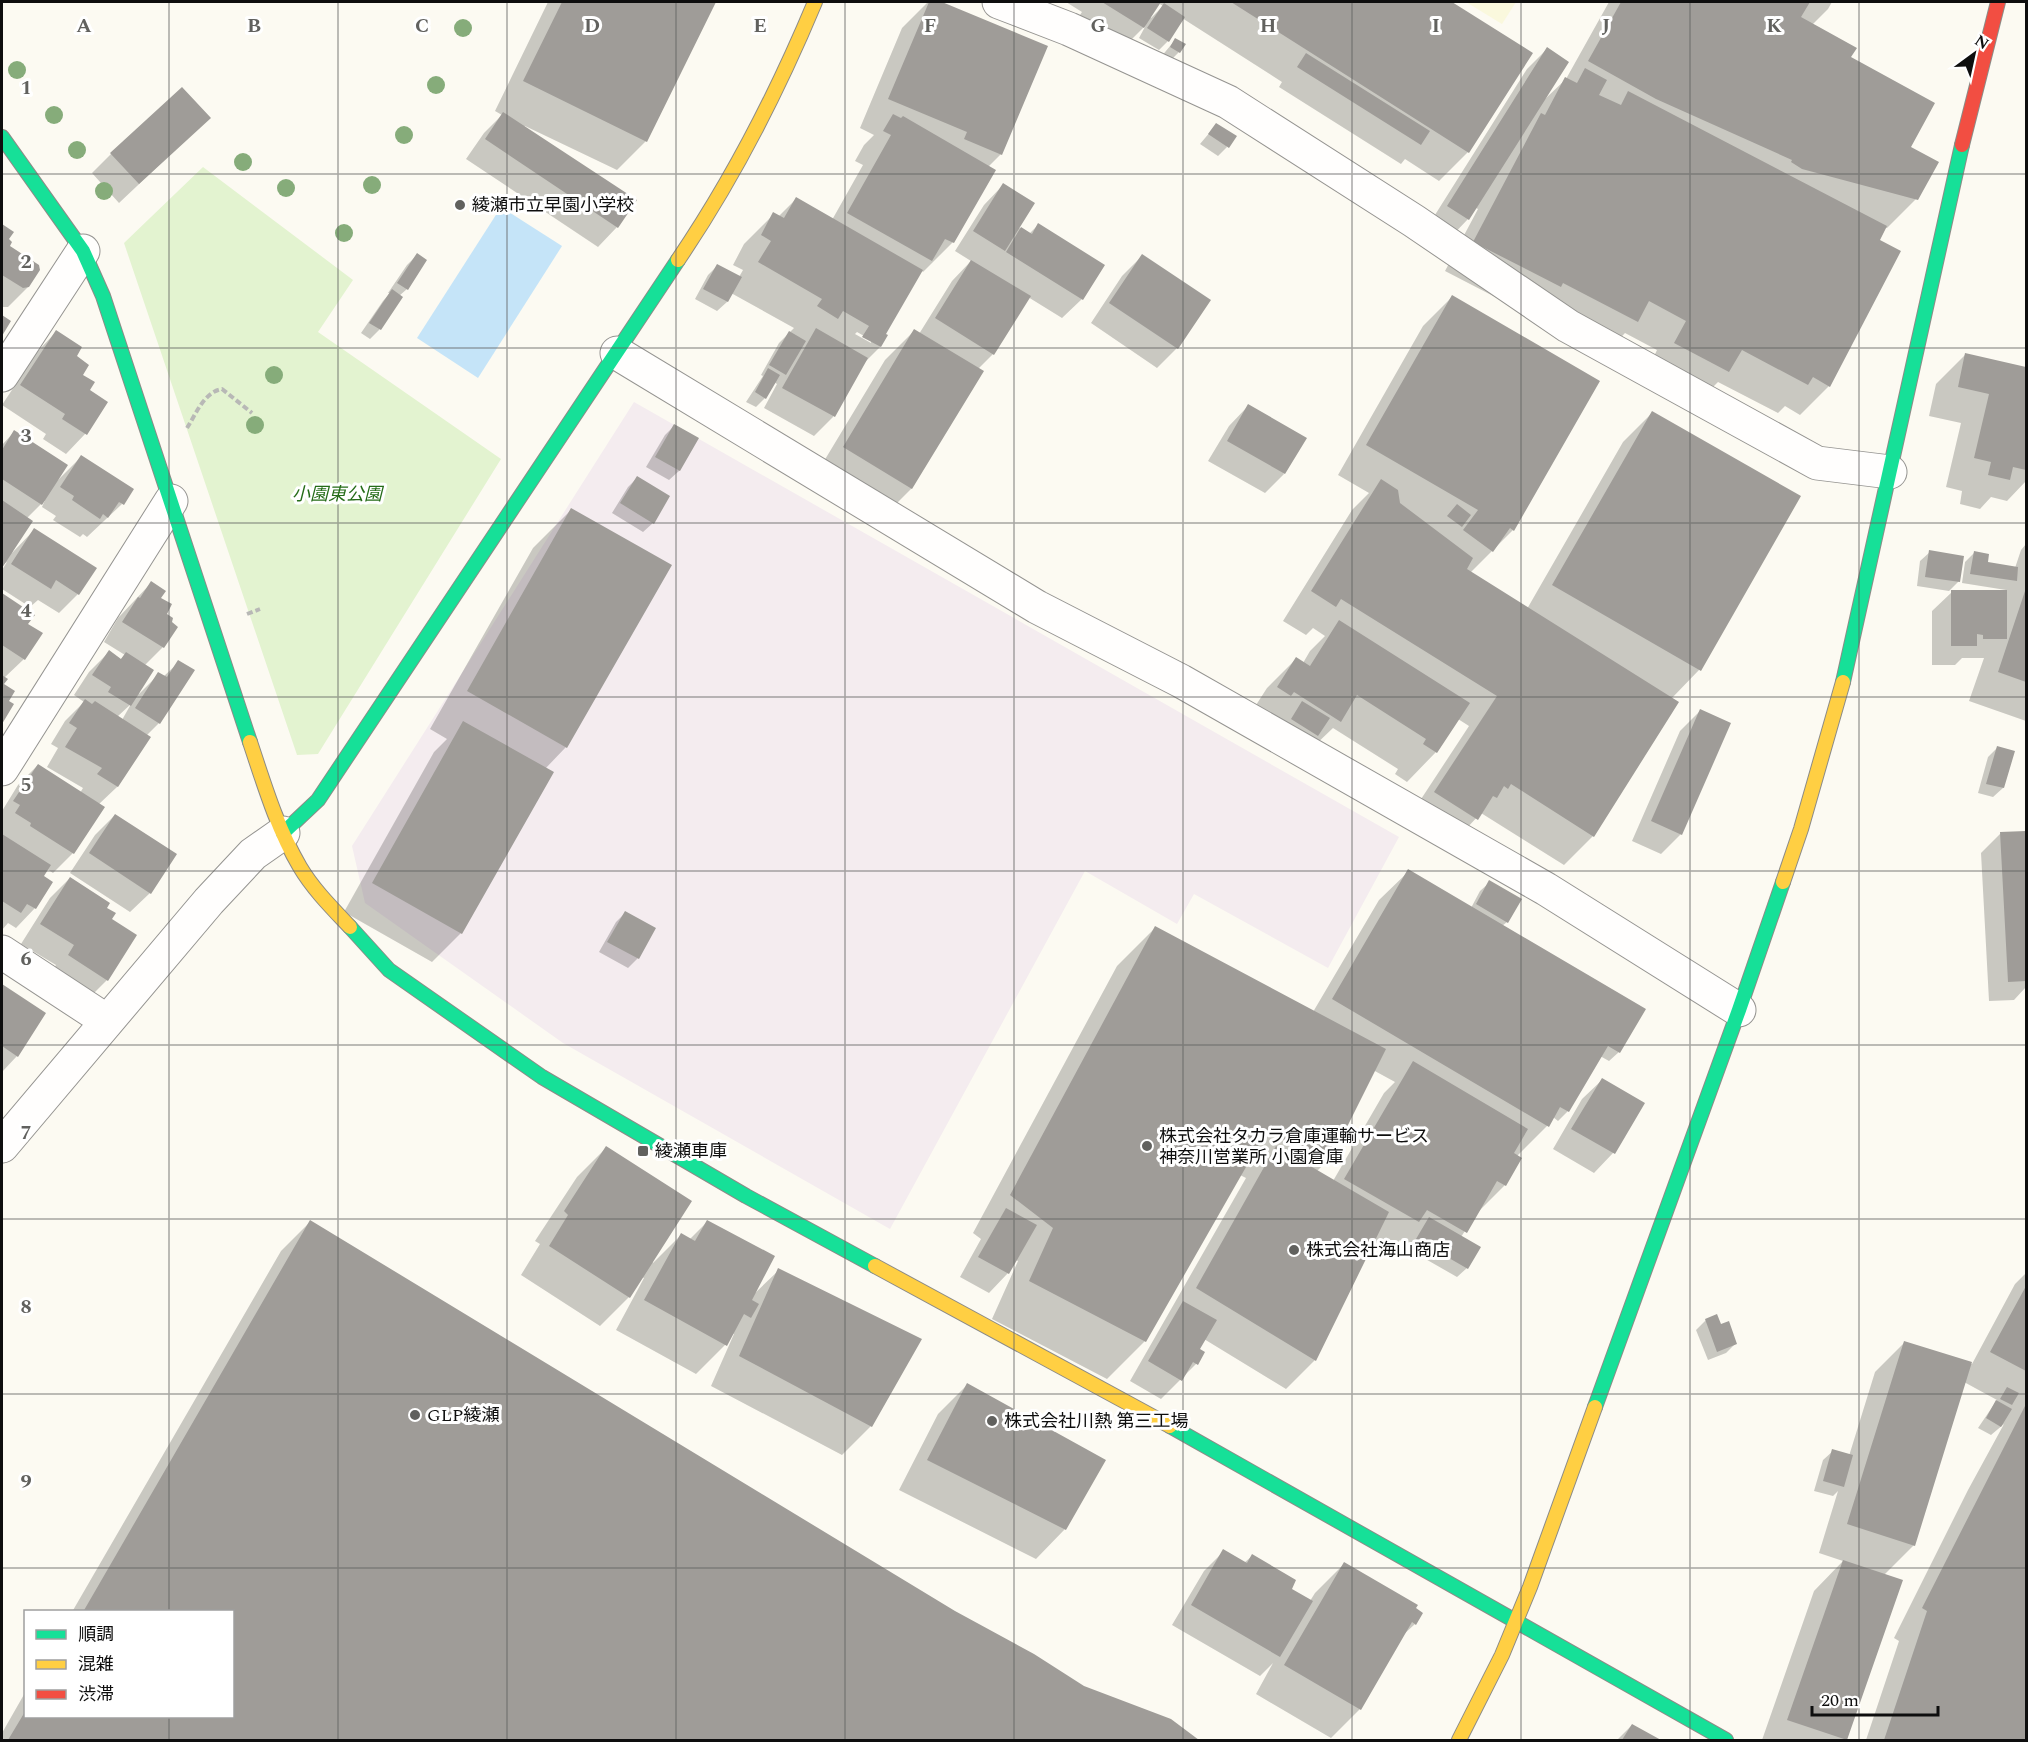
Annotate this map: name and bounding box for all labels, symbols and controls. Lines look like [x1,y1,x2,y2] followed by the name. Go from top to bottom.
[76,11,92,41] text: A
[247,11,261,41] text: B
[415,11,429,41] text: C
[584,11,600,41] text: D
[753,11,767,41] text: E
[924,11,936,41] text: F
[1090,11,1106,41] text: G
[1260,11,1276,41] text: H
[1432,11,1440,41] text: I
[1602,11,1610,41] text: J
[1766,11,1782,41] text: K
[1944,24,2004,84] north arrow
[1970,29,1994,56] text: N
[20,73,32,103] text: 1
[472,192,634,219] place label: 綾瀬市立早園小学校
[453,198,467,212] marker: 綾瀬市立早園小学校
[20,247,32,277] text: 2
[20,421,32,451] text: 3
[292,481,385,508] park label: 小園東公園
[20,596,32,626] text: 4
[20,770,32,800] text: 5
[20,944,32,974] text: 6
[20,1118,32,1148] text: 7
[1159,1123,1429,1171] place label: 株式会社タカラ倉庫運輸サービス 神奈川営業所 小園倉庫
[655,1138,727,1165] place label: 綾瀬車庫
[1140,1139,1154,1153] marker: 株式会社タカラ倉庫運輸サービス 神奈川営業所 小園倉庫
[636,1144,650,1158] marker: 綾瀬車庫
[1306,1237,1450,1264] place label: 株式会社海山商店
[1287,1243,1301,1257] marker: 株式会社海山商店
[20,1292,32,1322] text: 8
[427,1402,500,1429] place label: GLP綾瀬
[408,1408,422,1422] marker: GLP綾瀬
[1004,1408,1189,1435] place label: 株式会社川熱 第三工場
[985,1414,999,1428] marker: 株式会社川熱 第三工場
[20,1467,32,1497] text: 9
[24,1610,234,1718] legend
[78,1621,114,1648] text: 順調
[78,1651,114,1678] text: 混雑
[1812,1679,1938,1717] scale bar
[78,1681,114,1708] text: 渋滞
[1821,1687,1859,1714] text: 20 m

